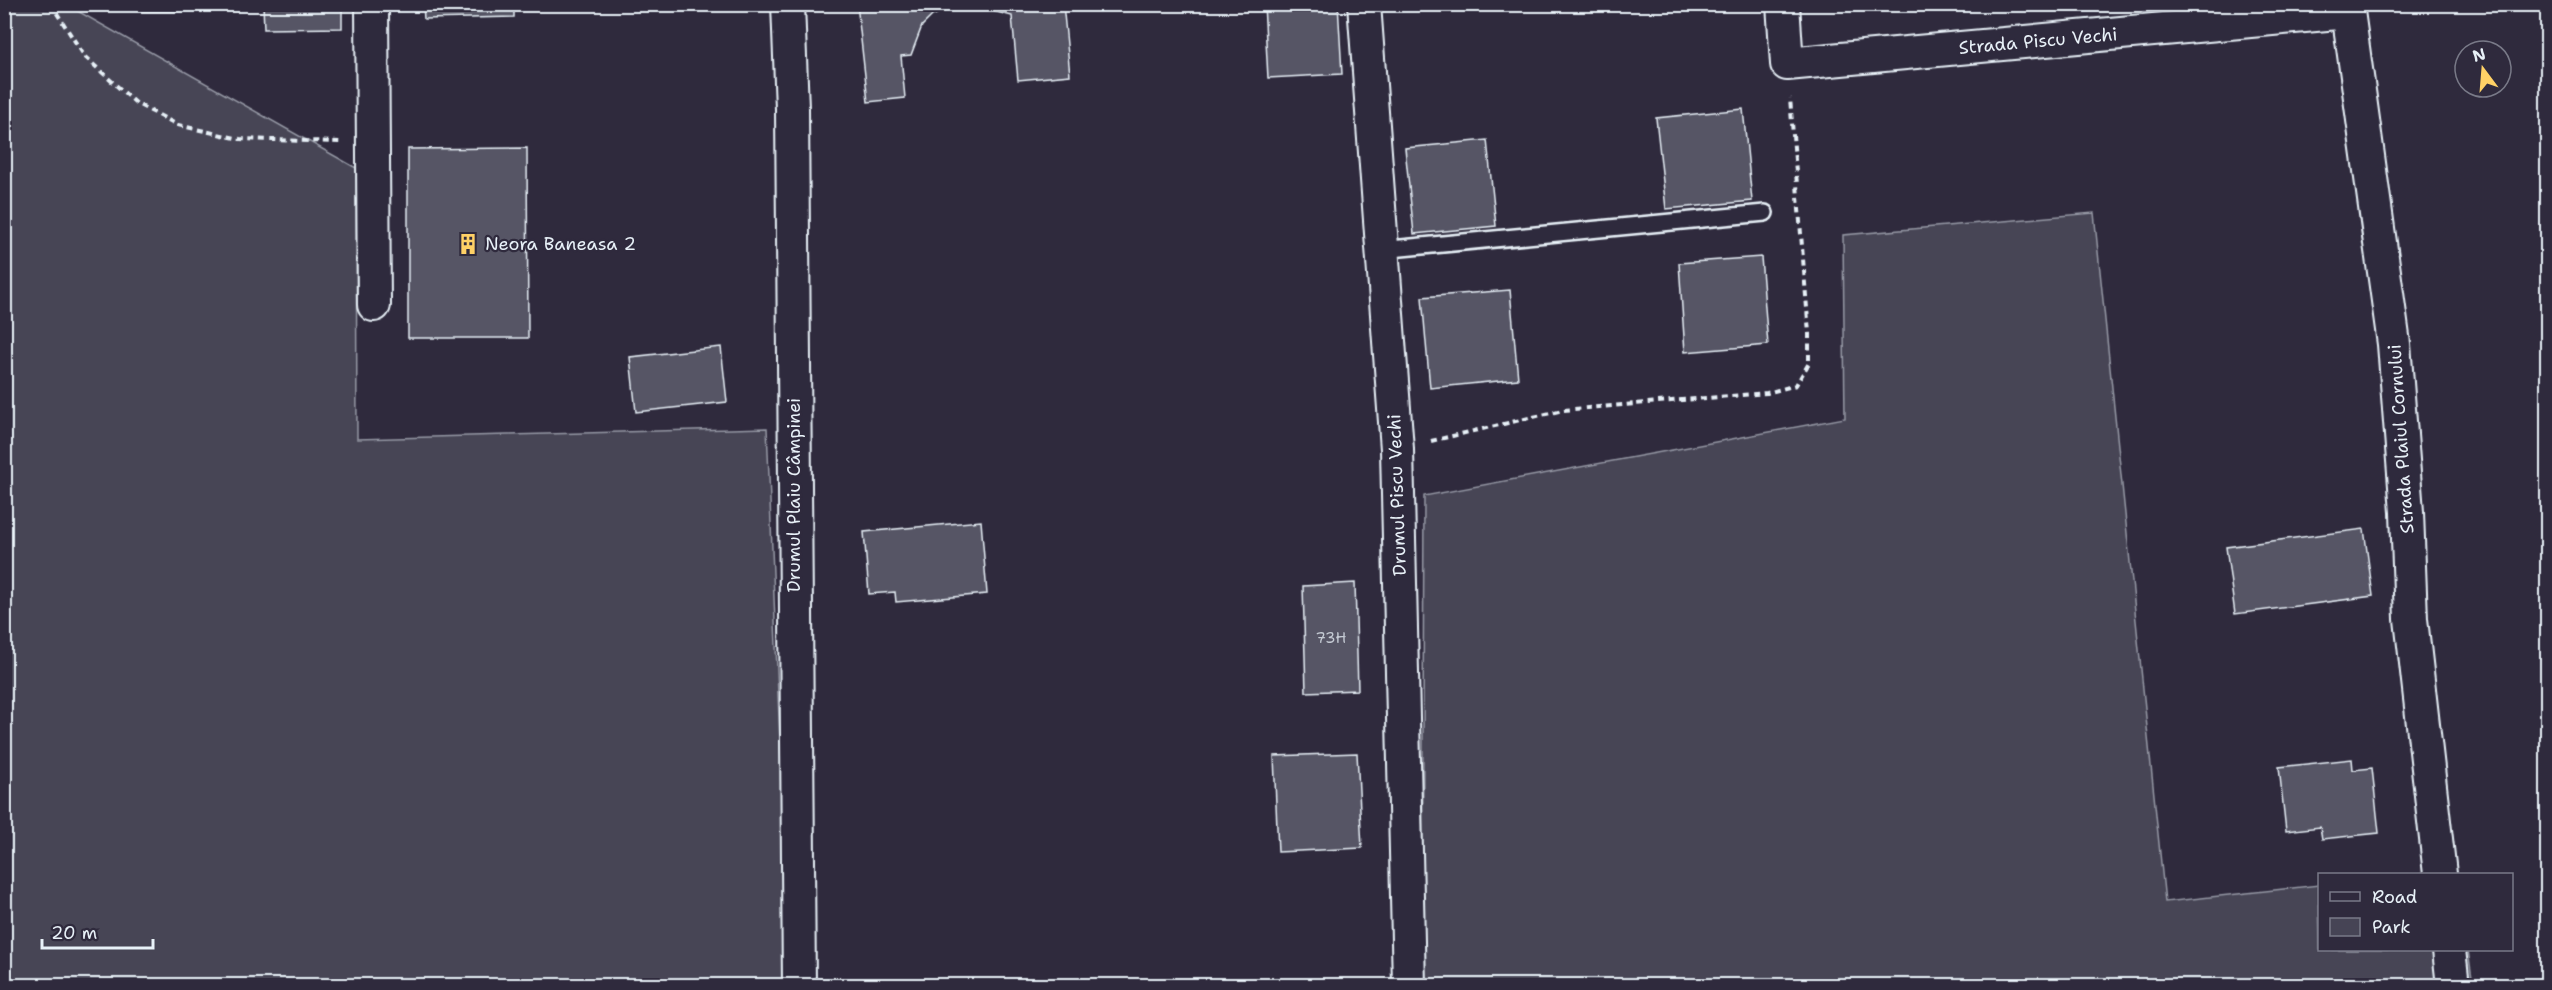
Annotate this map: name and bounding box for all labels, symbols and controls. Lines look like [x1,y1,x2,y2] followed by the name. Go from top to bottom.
[1958,22,2118,60] street label: Strada Piscu Vechi
[2453,39,2513,99] north arrow
[2470,43,2488,67] text: N
[456,232,480,256] building icon: Neora Baneasa 2
[485,232,636,256] place label: Neora Baneasa 2
[2382,344,2420,534] street label: Strada Plaiul Cornului
[782,398,806,592] street label: Drumul Plaiu Câmpinei
[1382,414,1412,576] street label: Drumul Piscu Vechi
[1316,628,1346,648] house number: 73H
[2318,873,2513,951] legend
[2372,885,2417,909] text: Road
[42,912,153,950] scale bar
[2372,915,2411,939] text: Park
[51,921,97,945] text: 20 m

